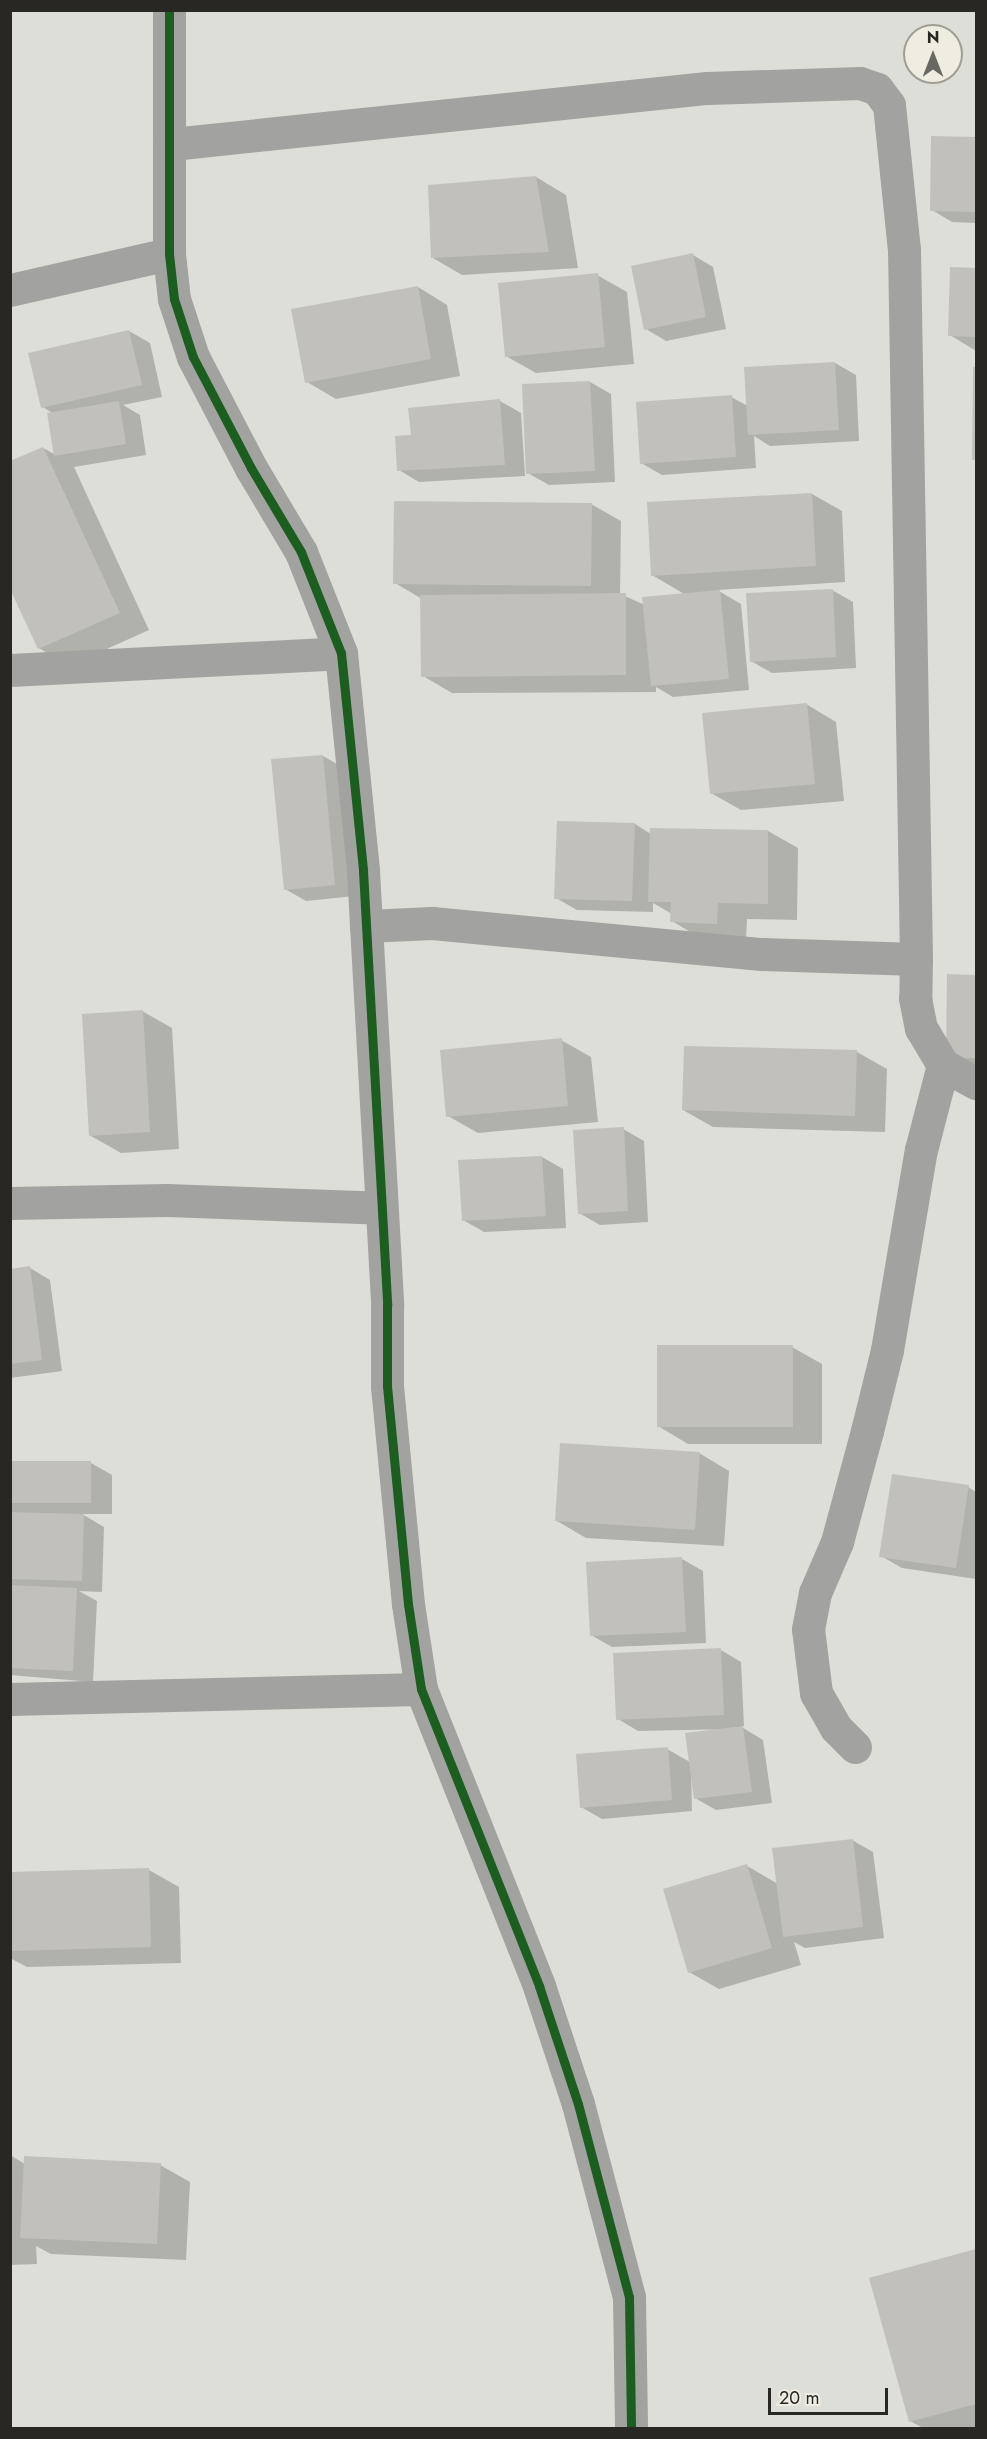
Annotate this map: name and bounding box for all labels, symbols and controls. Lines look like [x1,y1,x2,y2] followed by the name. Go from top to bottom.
[903,24,963,84] north arrow
[927,26,939,49] text: N
[771,2376,891,2414] scale bar
[779,2385,819,2411] text: 20 m

